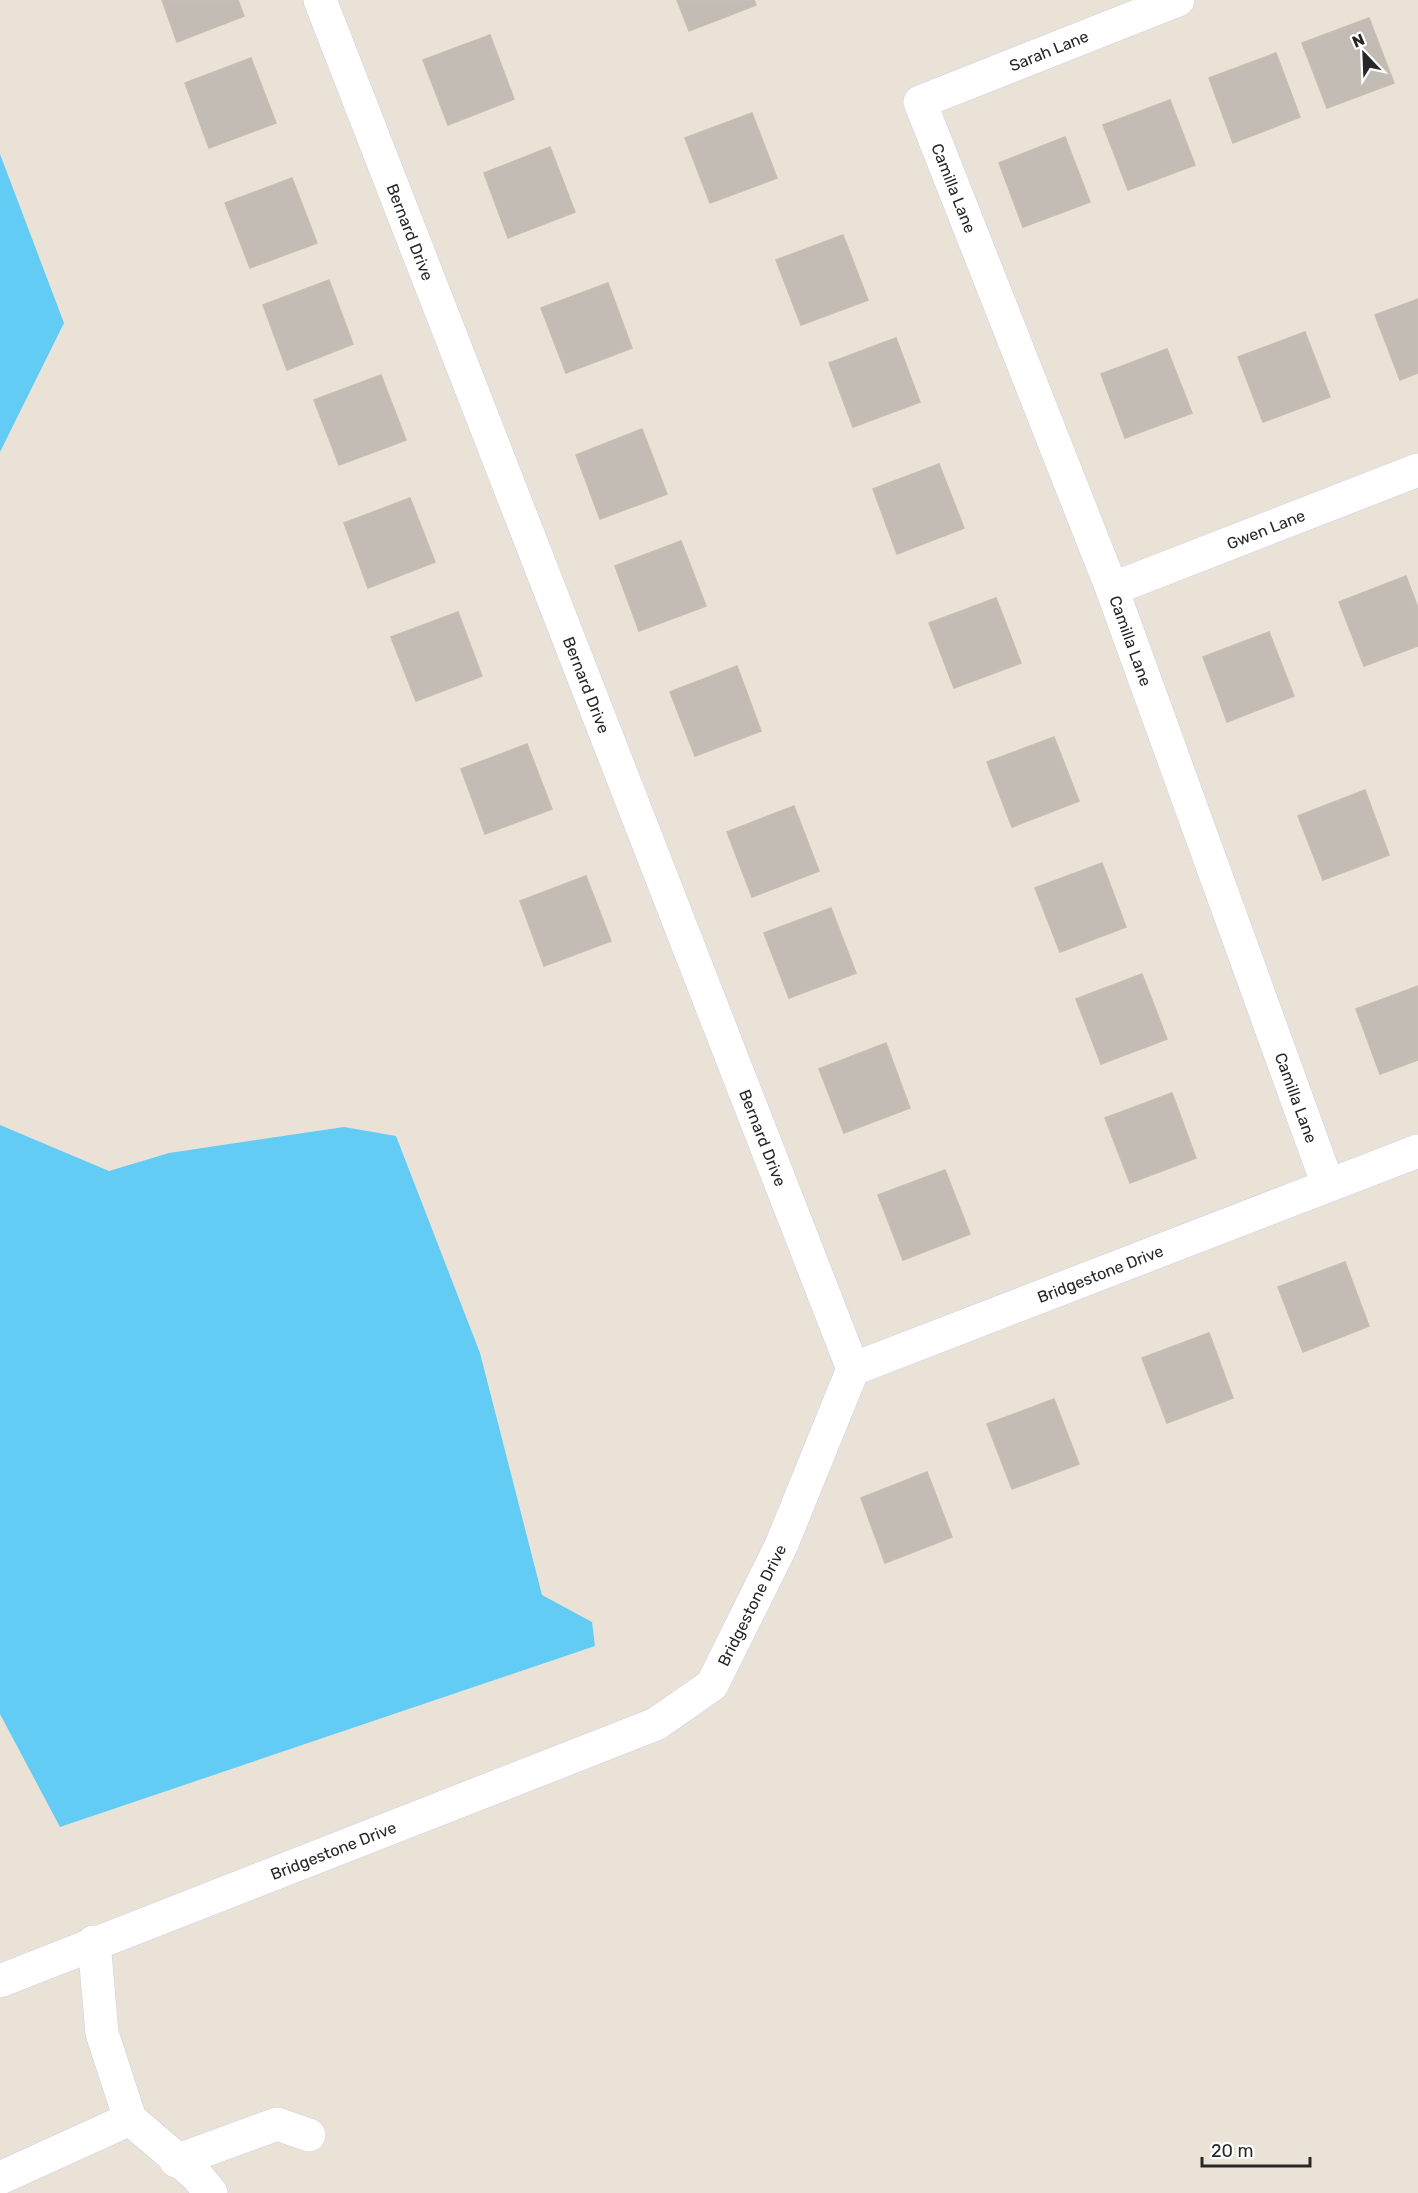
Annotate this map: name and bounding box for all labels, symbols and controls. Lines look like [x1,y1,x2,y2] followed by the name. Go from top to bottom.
[1334,24,1394,84] north arrow
[1007,26,1091,75] street label: Sarah Lane
[1349,30,1367,52] text: N
[928,141,980,236] street label: Camilla Lane
[383,181,438,283] street label: Bernard Drive
[1224,505,1308,553] street label: Gwen Lane
[1106,593,1156,689] street label: Camilla Lane
[559,634,614,736] street label: Bernard Drive
[1271,1050,1321,1145] street label: Camilla Lane
[736,1087,790,1189] street label: Bernard Drive
[1034,1241,1166,1307] street label: Bridgestone Drive
[713,1541,790,1669] street label: Bridgestone Drive
[268,1817,399,1884] street label: Bridgestone Drive
[1202,2130,1310,2168] scale bar
[1211,2140,1253,2162] text: 20 m

